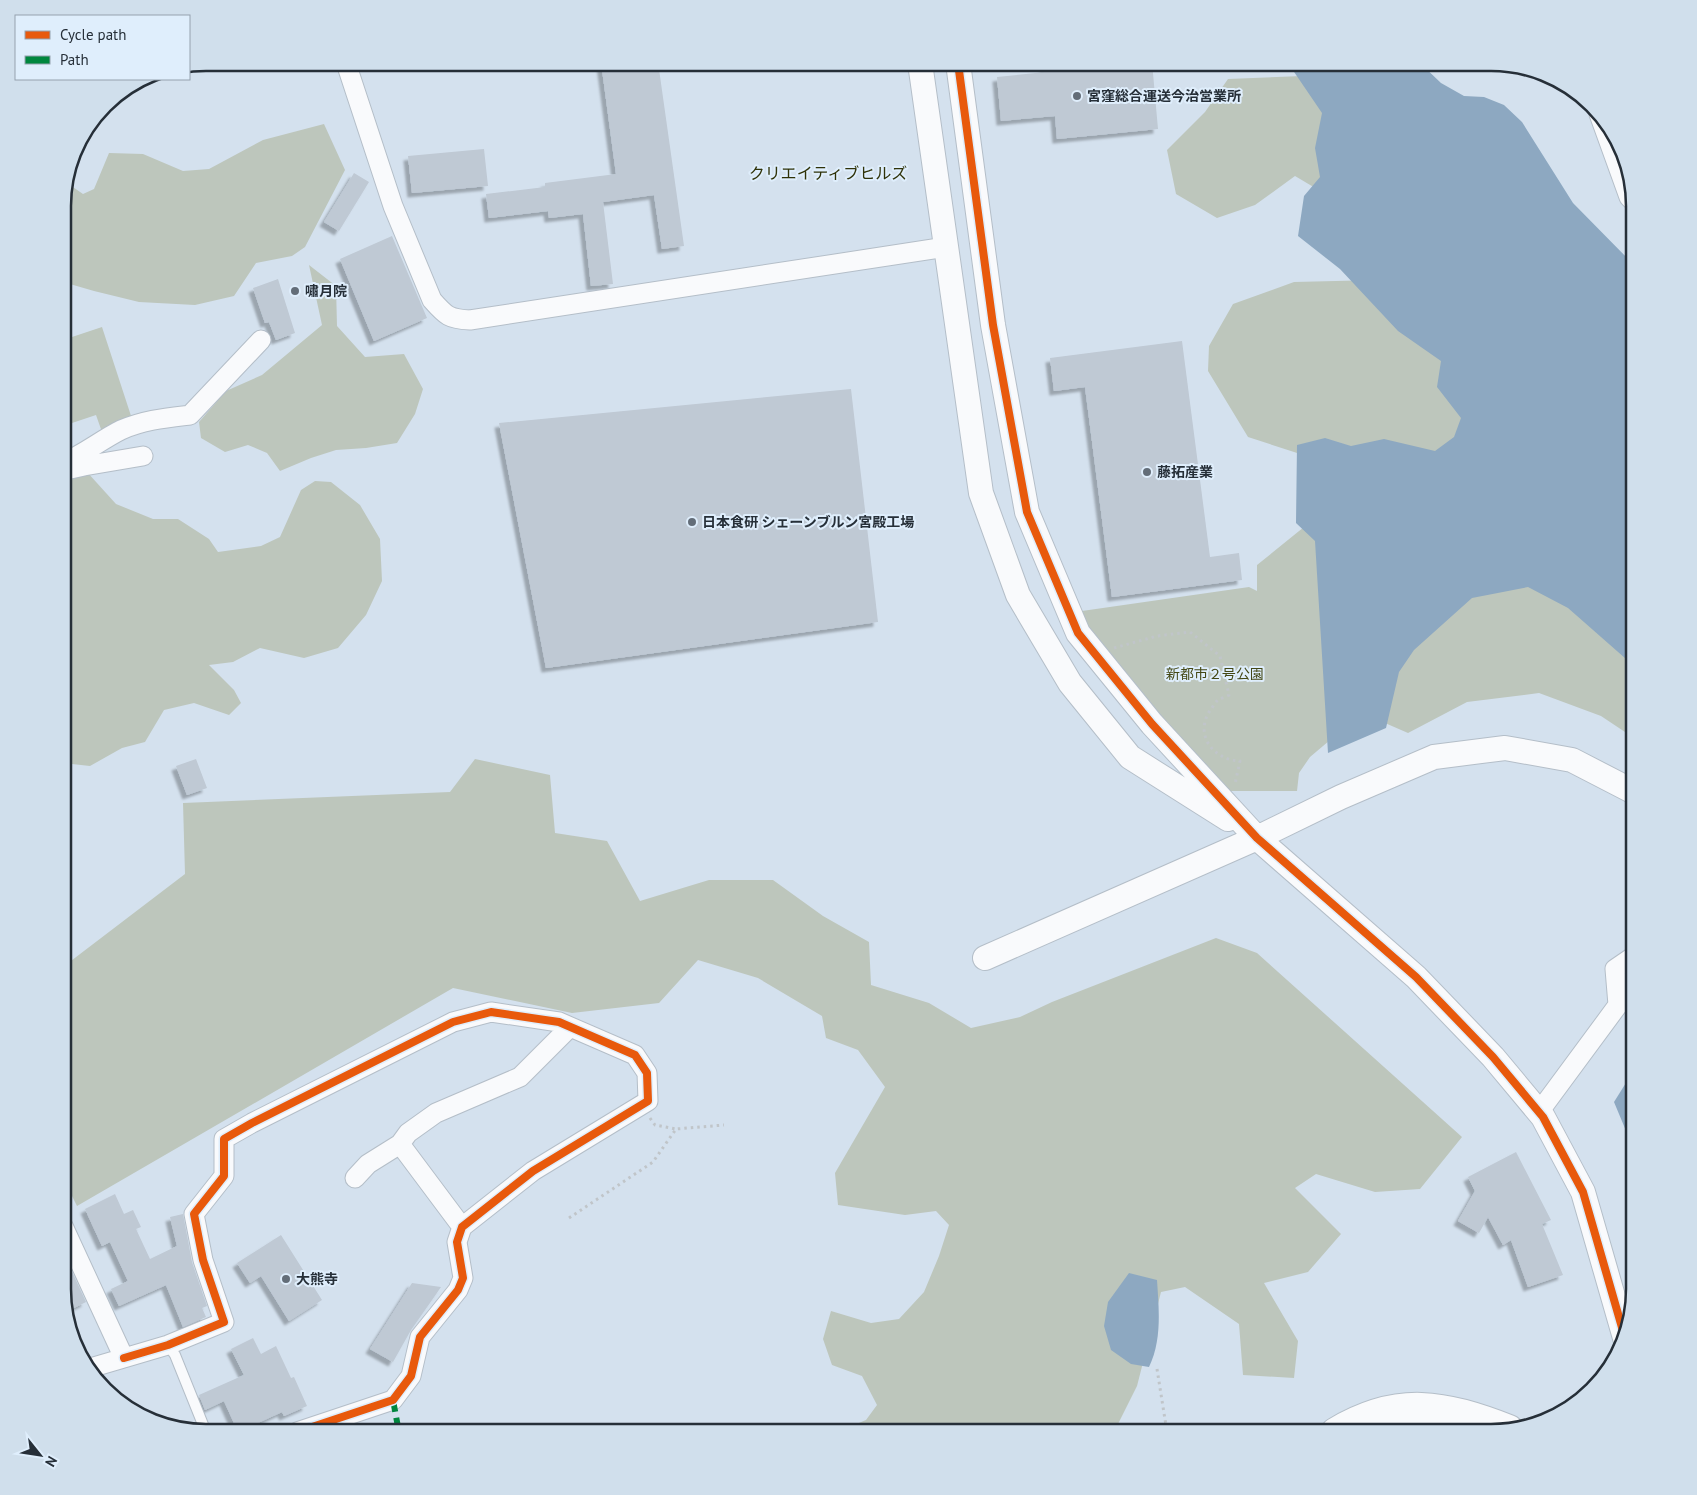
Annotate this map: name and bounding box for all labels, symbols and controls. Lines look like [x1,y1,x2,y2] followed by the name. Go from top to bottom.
[15,15,190,80] legend
[60,25,126,44] text: Cycle path
[60,50,89,69] text: Path
[1087,87,1241,105] place label: 宮窪総合運送今治営業所
[1071,90,1083,102] marker: 宮窪総合運送今治営業所
[749,163,907,183] district label: クリエイティブヒルズ
[305,282,347,300] place label: 嘯月院
[289,285,301,297] marker: 嘯月院
[1157,463,1213,481] place label: 藤拓産業
[1141,466,1153,478] marker: 藤拓産業
[702,513,914,531] place label: 日本食研 シェーンブルン宮殿工場
[686,516,698,528] marker: 日本食研 シェーンブルン宮殿工場
[1166,665,1264,683] park label: 新都市２号公園
[296,1270,338,1288] place label: 大熊寺
[280,1273,292,1285] marker: 大熊寺
[15,1430,65,1480] north arrow
[41,1453,61,1470] text: N

